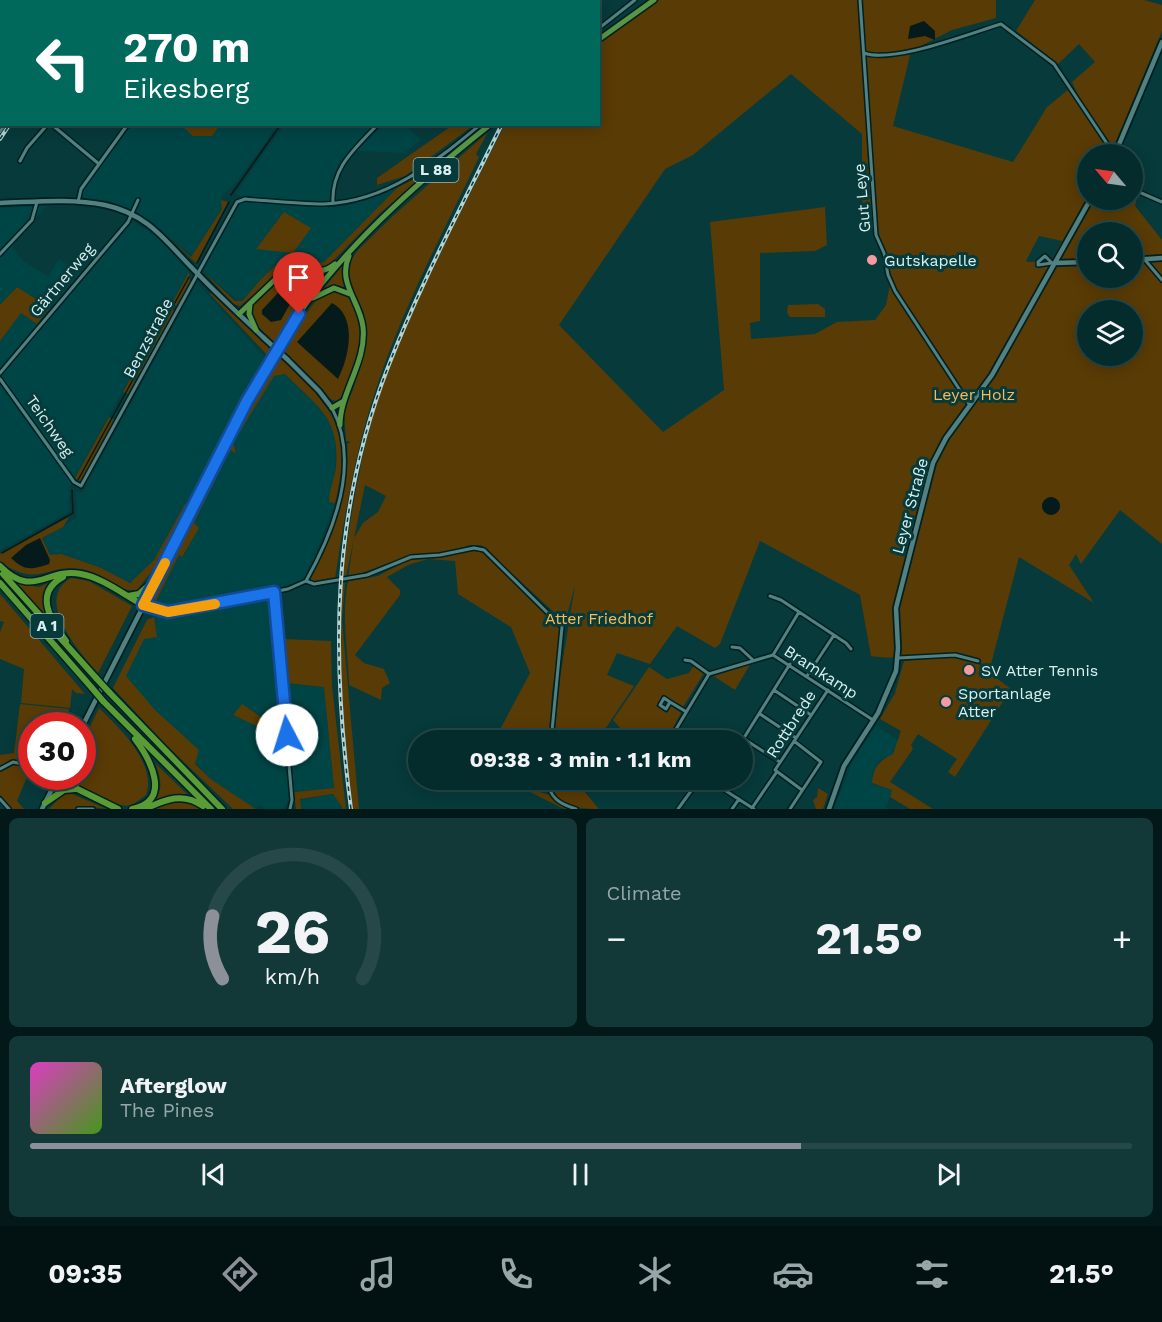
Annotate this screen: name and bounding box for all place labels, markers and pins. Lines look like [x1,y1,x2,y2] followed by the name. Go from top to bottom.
[884,251,977,270] place label: Gutskapelle
[273,252,324,314] pin
[865,253,879,267] marker: Gutskapelle
[981,661,1098,680] place label: SV Atter Tennis
[962,663,976,677] marker: SV Atter Tennis
[958,684,1051,721] place label: Sportanlage Atter
[939,695,953,709] marker: Sportanlage Atter

